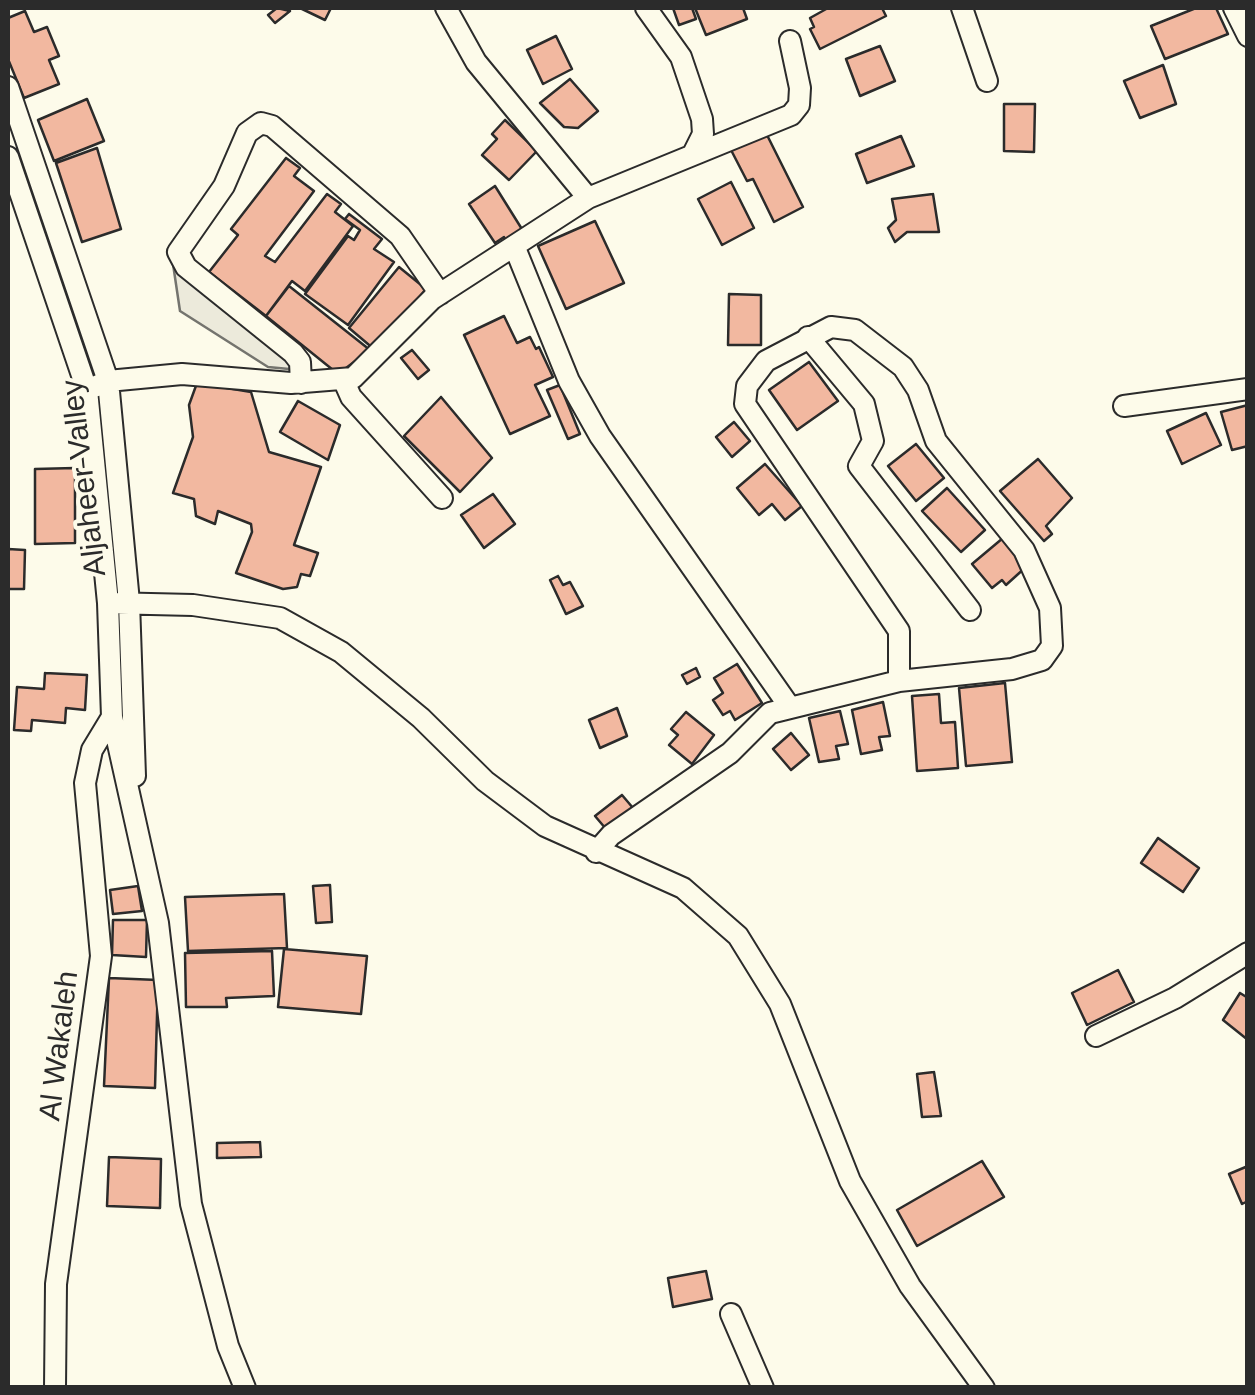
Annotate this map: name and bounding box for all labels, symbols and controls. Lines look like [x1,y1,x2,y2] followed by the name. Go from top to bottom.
[55,378,115,578] street label: Aljaheer Valley
[33,969,87,1123] street label: Al Wakaleh

